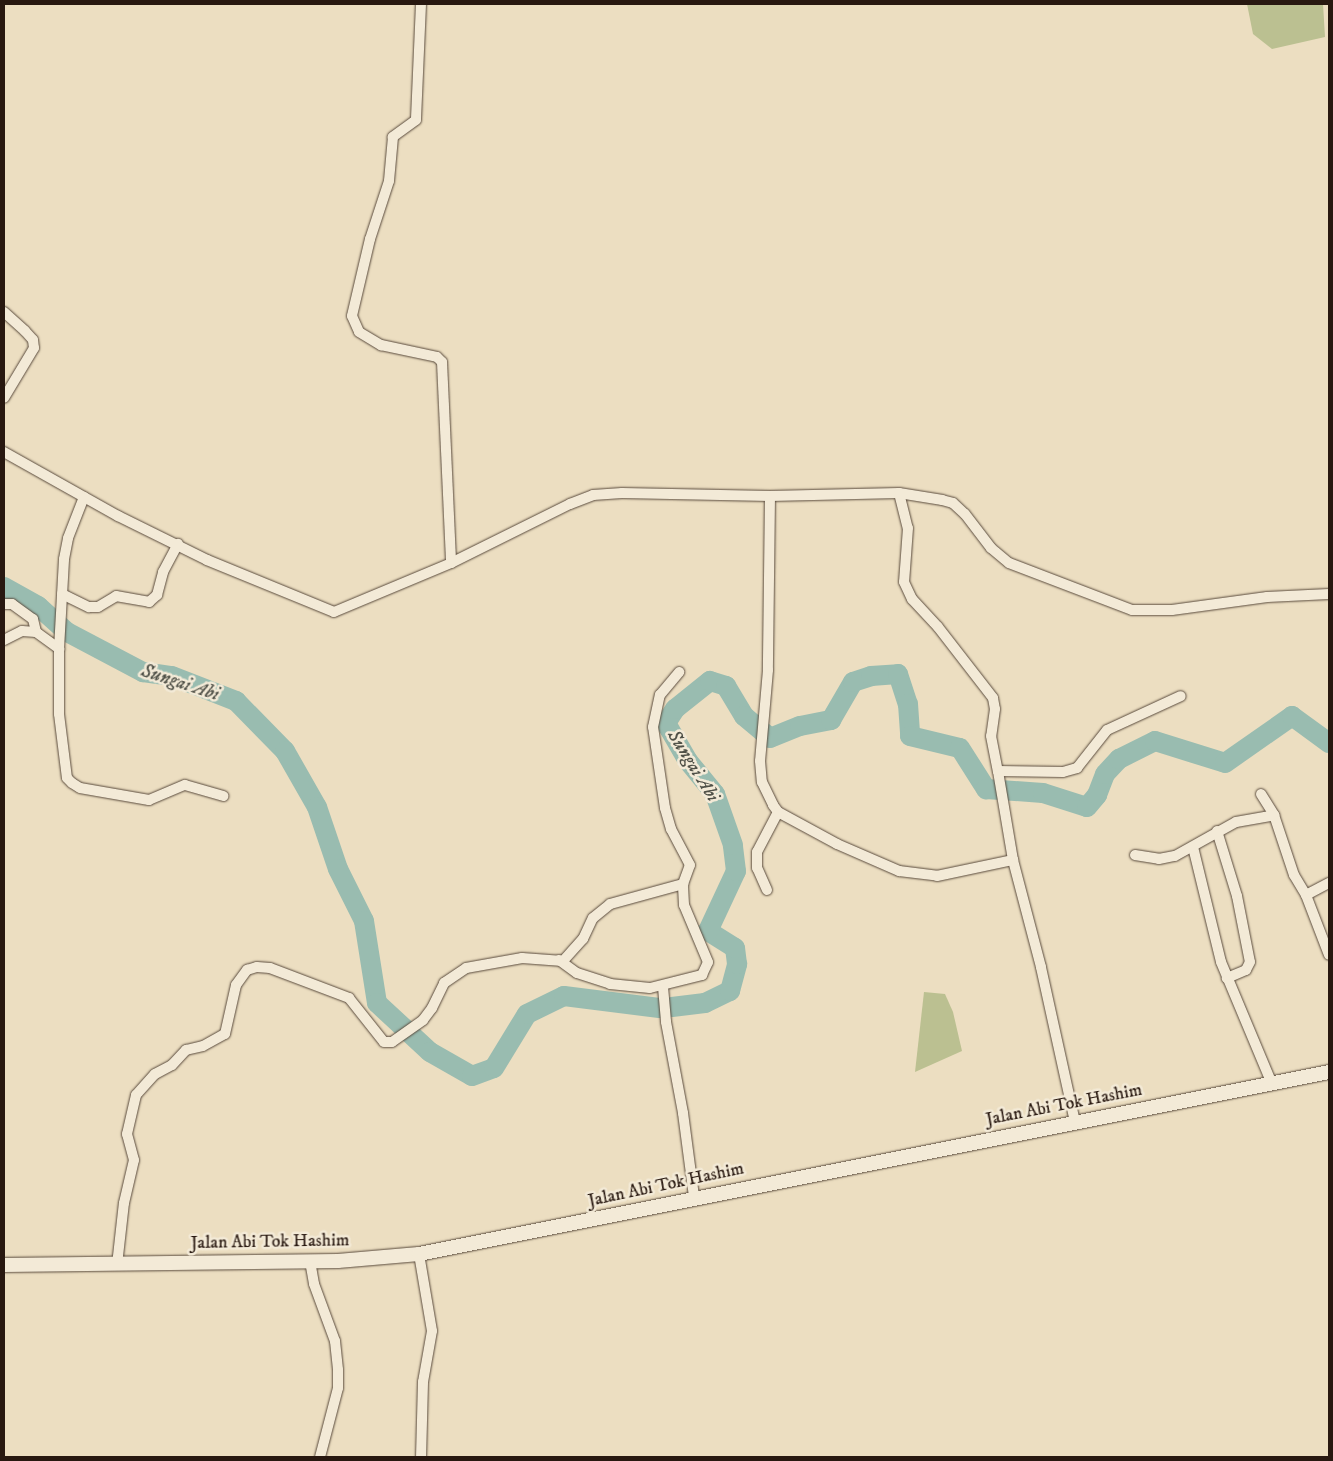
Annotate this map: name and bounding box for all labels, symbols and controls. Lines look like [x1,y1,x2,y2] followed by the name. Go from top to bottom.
[138,660,222,706] water label: Sungai Abi
[662,726,724,806] water label: Sungai Abi
[984,1079,1144,1131] street label: Jalan Abi Tok Hashim
[586,1158,746,1212] street label: Jalan Abi Tok Hashim
[190,1230,350,1254] street label: Jalan Abi Tok Hashim

